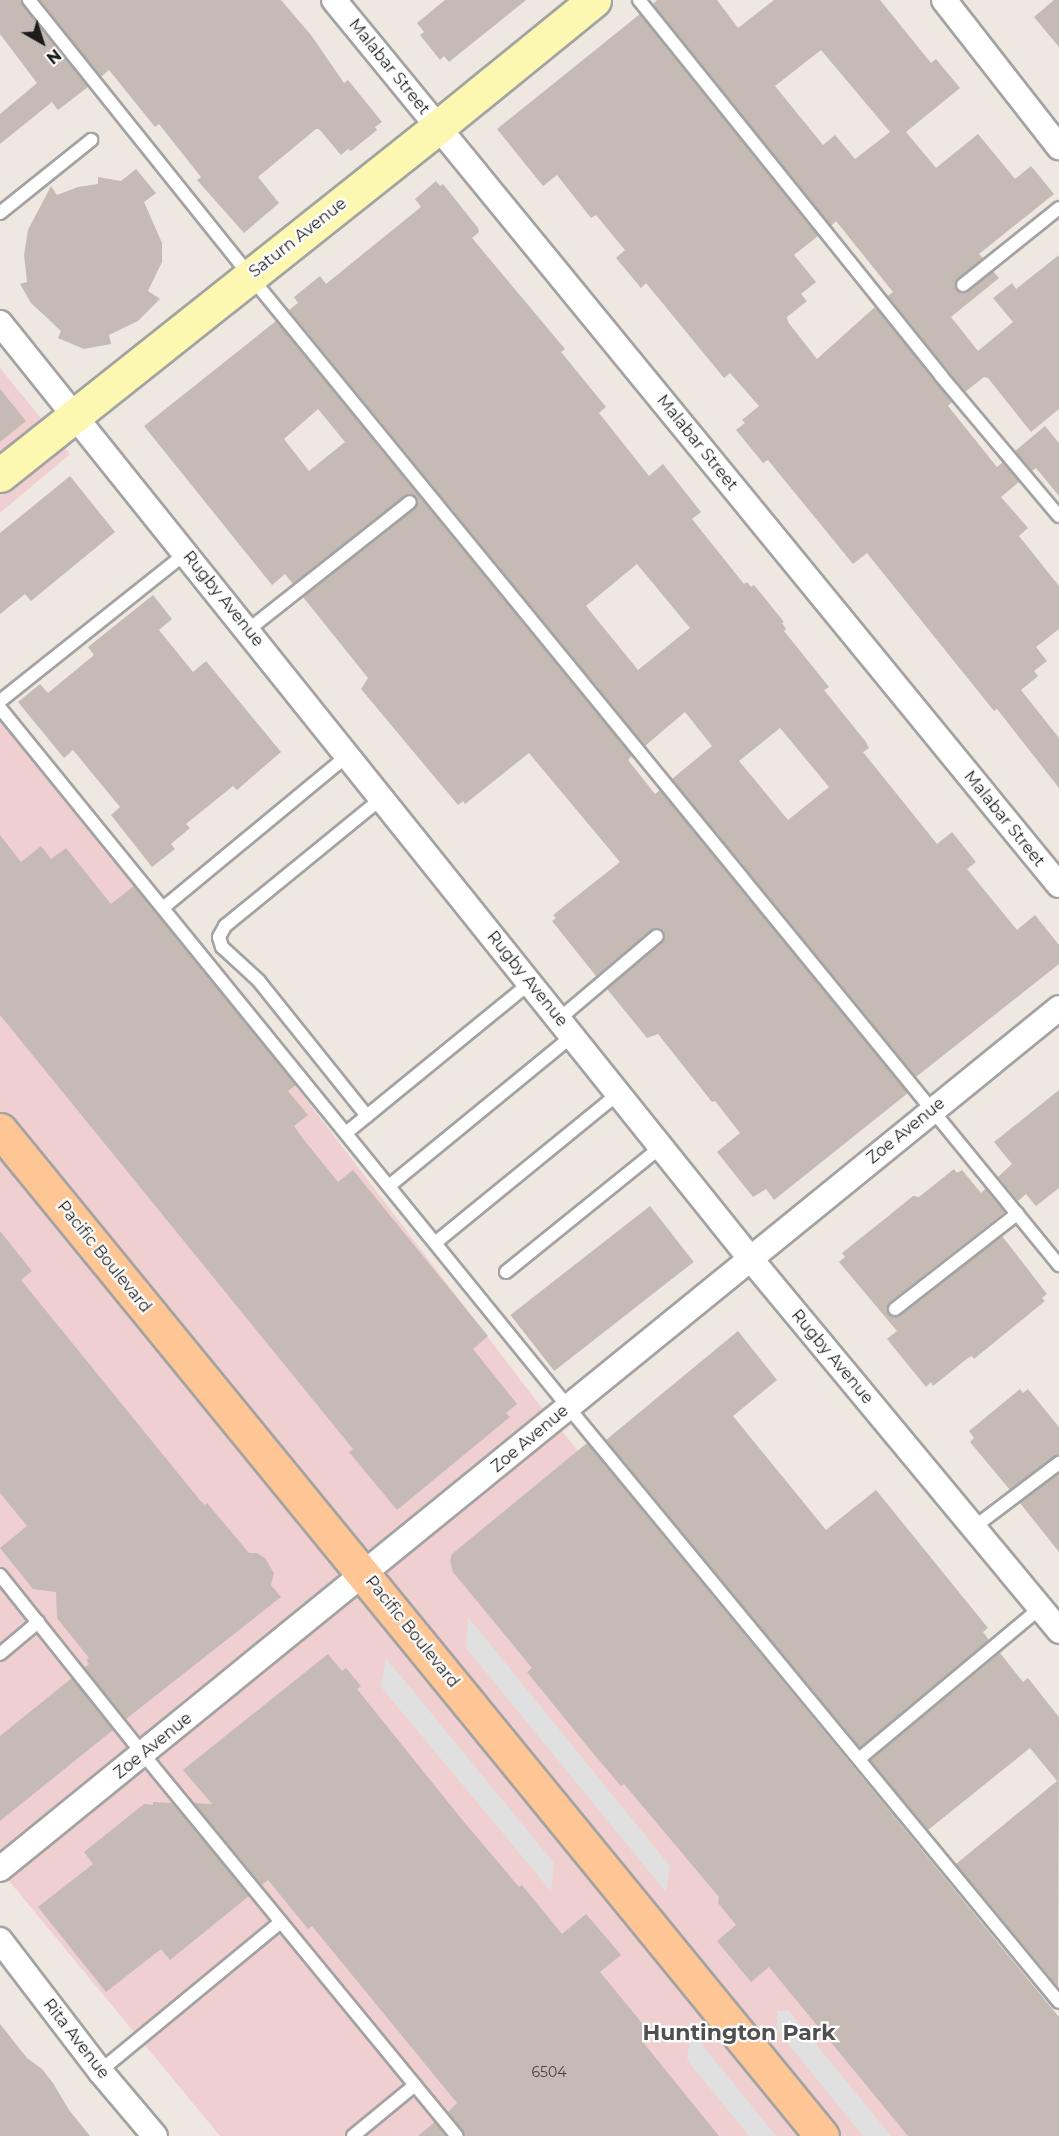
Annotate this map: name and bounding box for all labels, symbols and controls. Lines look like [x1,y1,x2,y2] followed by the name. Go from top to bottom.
[12,12,72,72] north arrow
[345,15,433,119] street label: Malabar Street
[43,45,65,68] text: N
[246,194,350,282] street label: Saturn Avenue
[653,391,741,495] street label: Malabar Street
[179,547,267,651] street label: Rugby Avenue
[960,767,1048,871] street label: Malabar Street
[483,927,571,1031] street label: Rugby Avenue
[863,1094,949,1168] street label: Zoe Avenue
[53,1197,155,1317] street label: Pacific Boulevard
[787,1306,877,1408] street label: Rugby Avenue
[488,1401,572,1477] street label: Zoe Avenue
[361,1572,463,1692] street label: Pacific Boulevard
[110,1709,196,1783] street label: Zoe Avenue
[39,1995,113,2083] street label: Rita Avenue
[642,2020,836,2046] district label: Huntington Park
[532,2064,566,2080] house number: 6504

